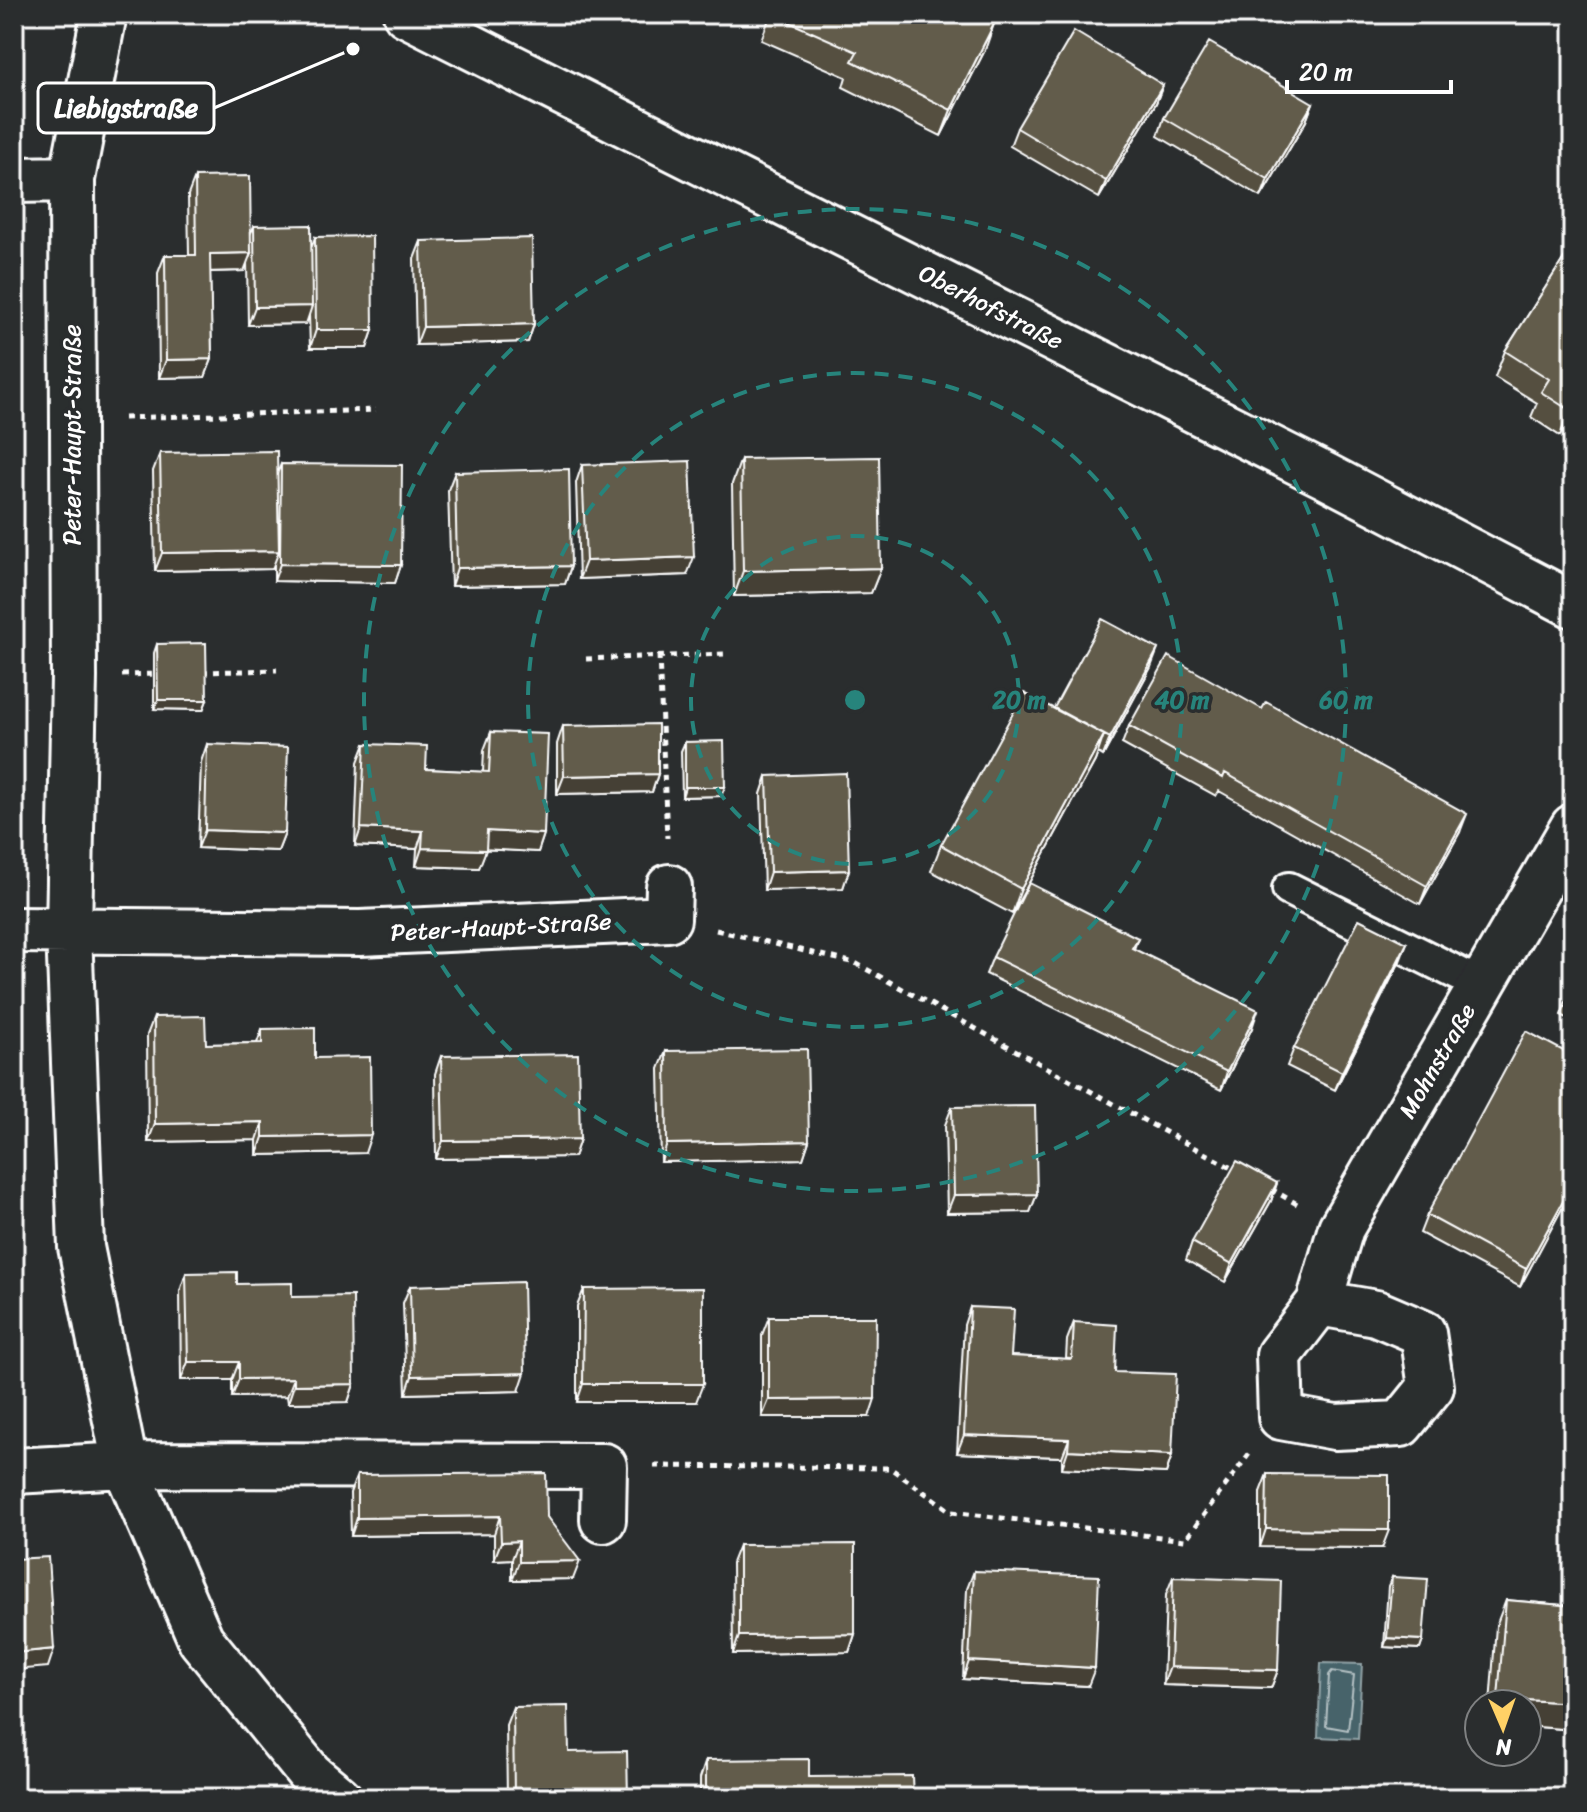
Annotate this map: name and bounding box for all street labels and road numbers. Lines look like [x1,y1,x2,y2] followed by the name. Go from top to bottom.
[911,252,1071,362] street label: Oberhofstraße
[51,325,93,546] street label: Peter-Haupt-Straße
[390,900,612,954] street label: Peter-Haupt-Straße
[1387,995,1487,1127] street label: Mohnstraße

